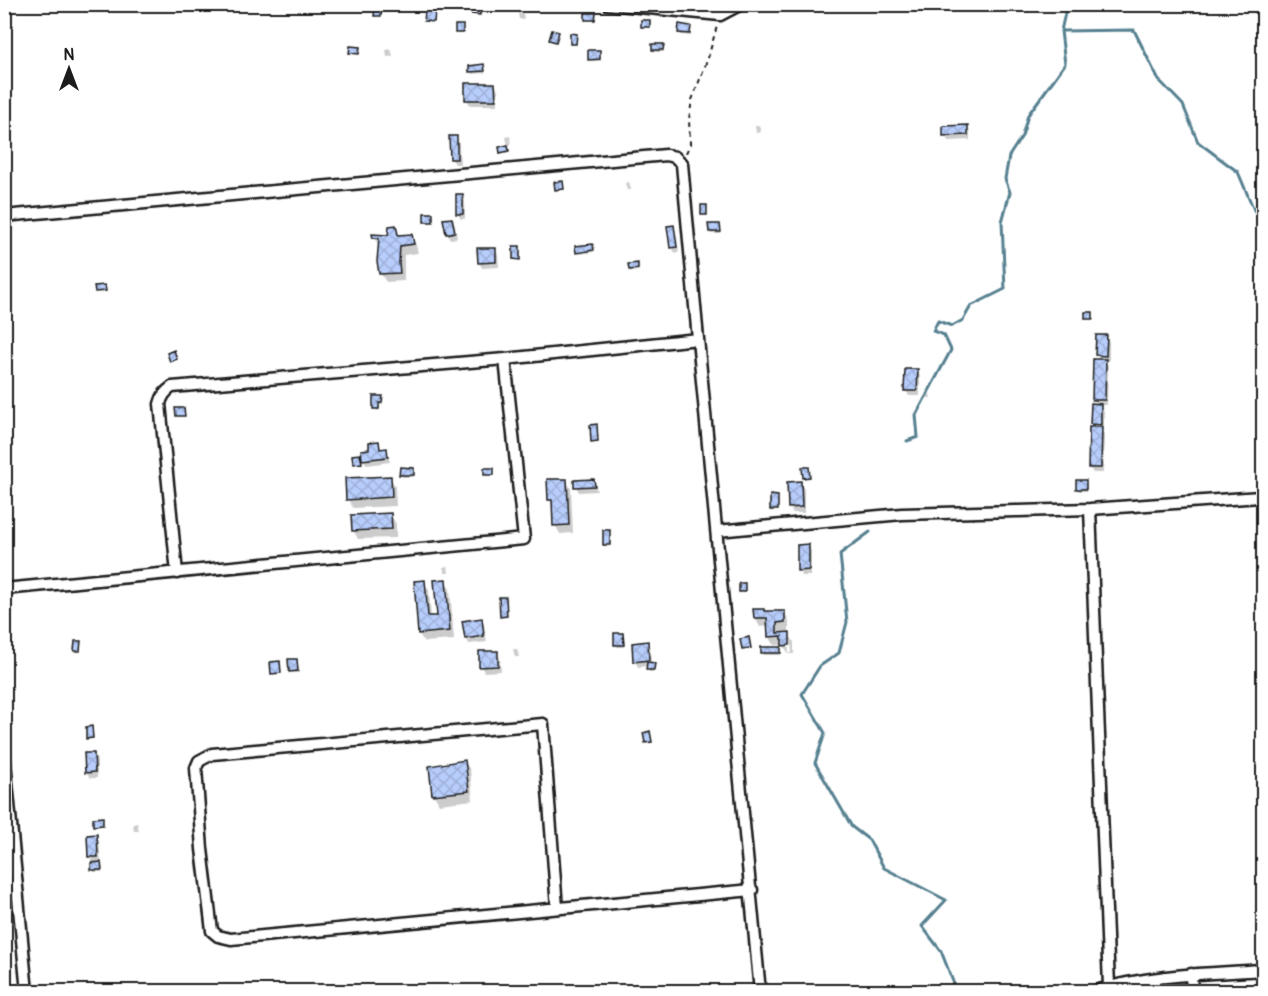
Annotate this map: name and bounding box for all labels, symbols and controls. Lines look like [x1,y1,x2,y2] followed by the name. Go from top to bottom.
[39,39,99,99] north arrow
[64,45,75,65] text: N

